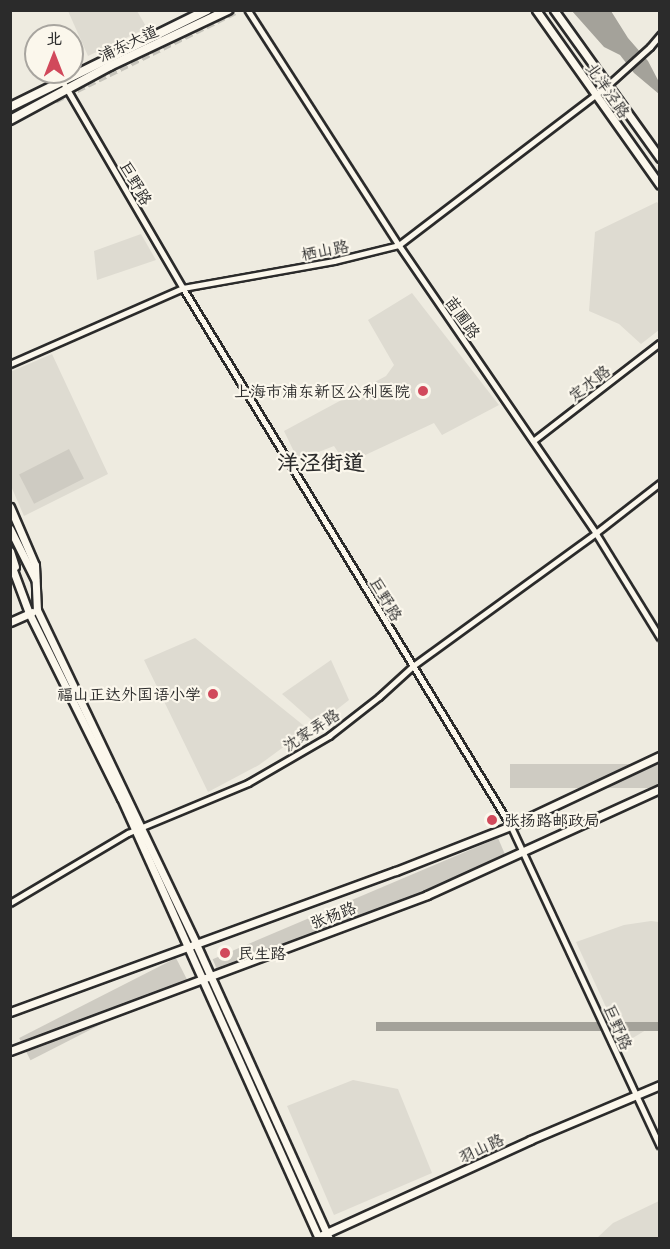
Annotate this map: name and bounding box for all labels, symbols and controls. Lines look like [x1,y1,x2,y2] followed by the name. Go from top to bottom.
[95,21,161,65] street label: 浦东大道
[24,24,84,84] north arrow
[46,27,62,48] text: 北
[582,58,634,122] street label: 北洋泾路
[116,157,156,209] street label: 巨野路
[300,236,350,264] street label: 栖山路
[441,292,485,342] street label: 苗圃路
[564,361,614,405] street label: 定水路
[234,381,410,401] place label: 上海市浦东新区公利医院
[414,382,432,400] marker: 上海市浦东新区公利医院
[277,449,365,475] district label: 洋泾街道
[365,573,407,625] street label: 巨野路
[57,684,201,704] place label: 福山正达外国语小学
[206,687,220,701] marker: 福山正达外国语小学
[279,705,343,755] street label: 沈家弄路
[504,810,600,830] place label: 张扬路邮政局
[485,813,499,827] marker: 张扬路邮政局
[307,897,359,933] street label: 张杨路
[238,943,286,963] place label: 民生路
[216,944,234,962] marker: 民生路
[599,1001,637,1053] street label: 巨野路
[455,1129,507,1167] street label: 羽山路

